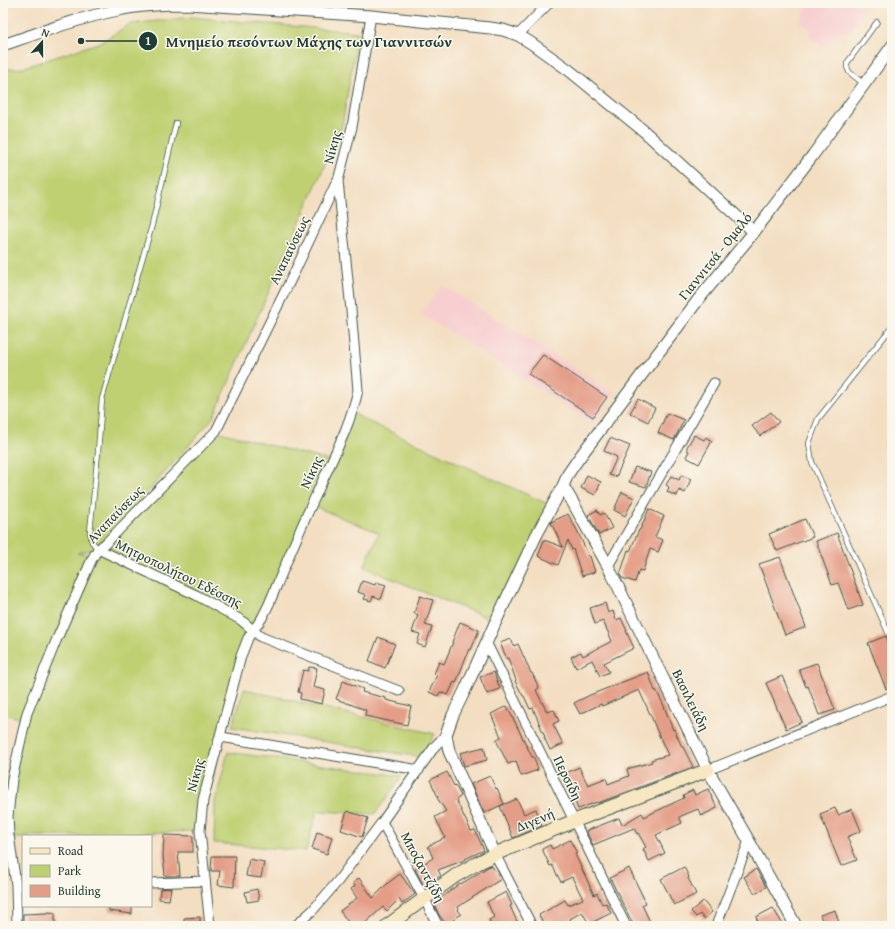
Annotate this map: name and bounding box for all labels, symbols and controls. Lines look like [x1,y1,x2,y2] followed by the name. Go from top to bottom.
[22,22,62,62] north arrow
[39,24,52,42] text: N
[138,28,460,55] callout: Μνημείο πεσόντων Μάχης των Γιαννιτσών
[166,31,452,52] text: Μνημείο πεσόντων Μάχης των Γιαννιτσών
[145,32,151,49] text: 1
[318,128,346,166] street label: Νίκης
[673,208,757,304] street label: Γιαννιτσά - Ομαλό
[264,212,314,288] street label: Αναπαύσεως
[295,452,327,492] street label: Νίκης
[82,480,148,548] street label: Αναπαύσεως
[112,534,246,612] street label: Μητροπολήτου Εδέσσης
[667,666,715,734] street label: Βασιλειάδη
[549,752,587,804] street label: Περσίδη
[181,756,209,794] street label: Νίκης
[513,803,557,837] street label: Διγενή
[396,828,450,906] street label: Μποζαντζίδη
[22,835,152,907] legend
[58,842,84,859] text: Road
[58,862,82,879] text: Park
[58,882,101,899] text: Building

